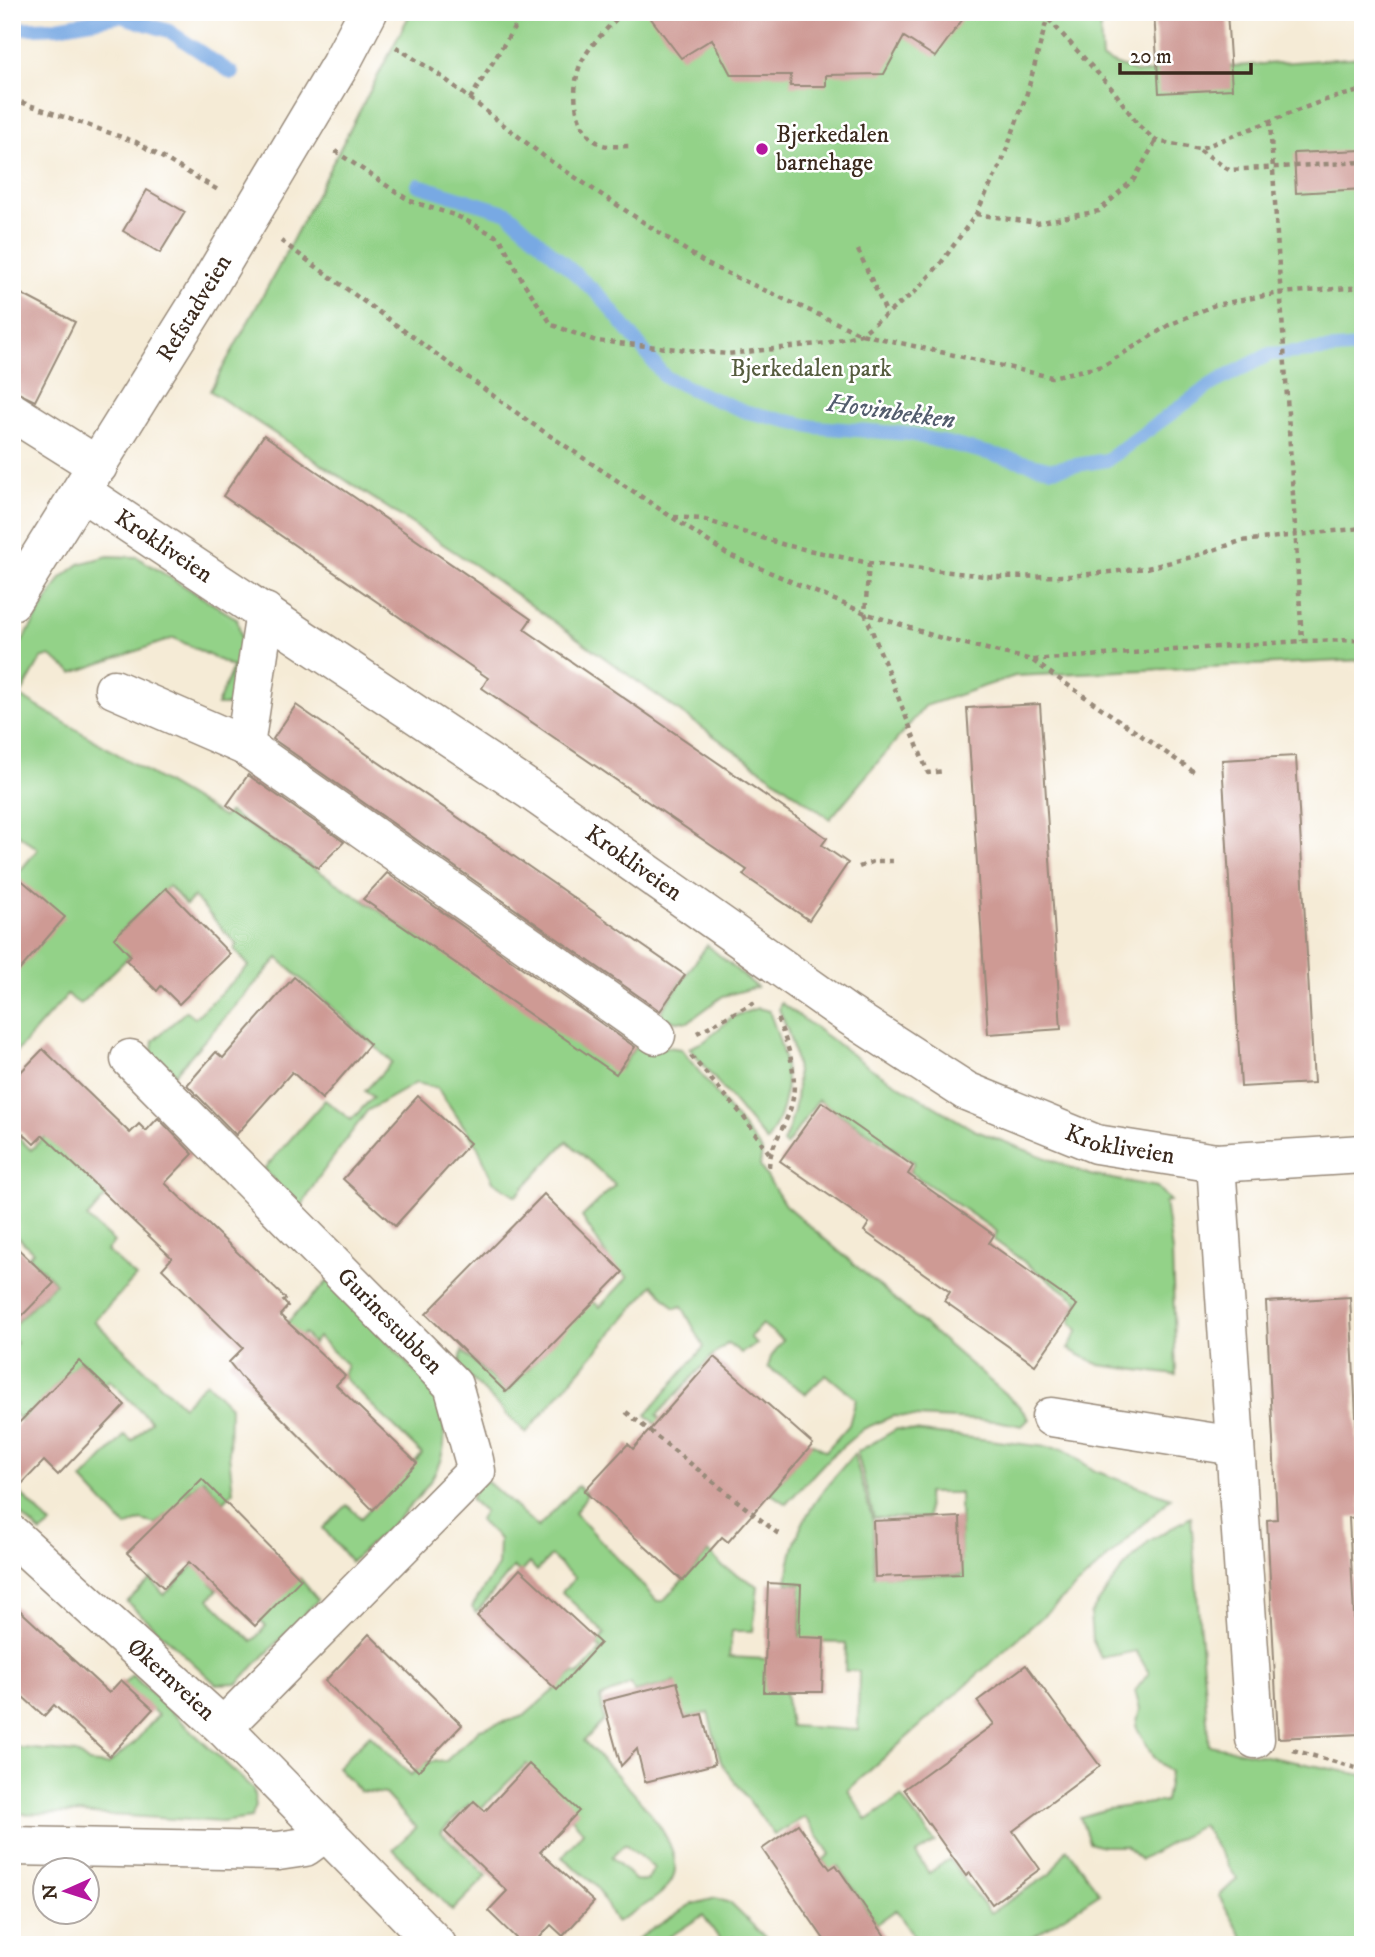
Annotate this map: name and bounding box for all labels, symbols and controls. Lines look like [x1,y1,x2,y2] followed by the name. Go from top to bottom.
[1120,32,1251,76] scale bar
[1130,44,1172,70] text: 20 m
[776,120,890,178] place label: Bjerkedalen barnehage
[754,141,770,157] marker: Bjerkedalen barnehage
[150,249,239,367] street label: Refstadveien
[730,354,892,384] park label: Bjerkedalen park
[824,387,957,437] water label: Hovinbekken
[109,503,219,590] street label: Krokliveien
[579,819,688,908] street label: Krokliveien
[1060,1118,1177,1171] street label: Krokliveien
[330,1261,449,1381] street label: Gurinestubben
[121,1632,222,1728] street label: Økernveien
[32,1856,102,1926] north arrow
[39,1883,62,1900] text: N

